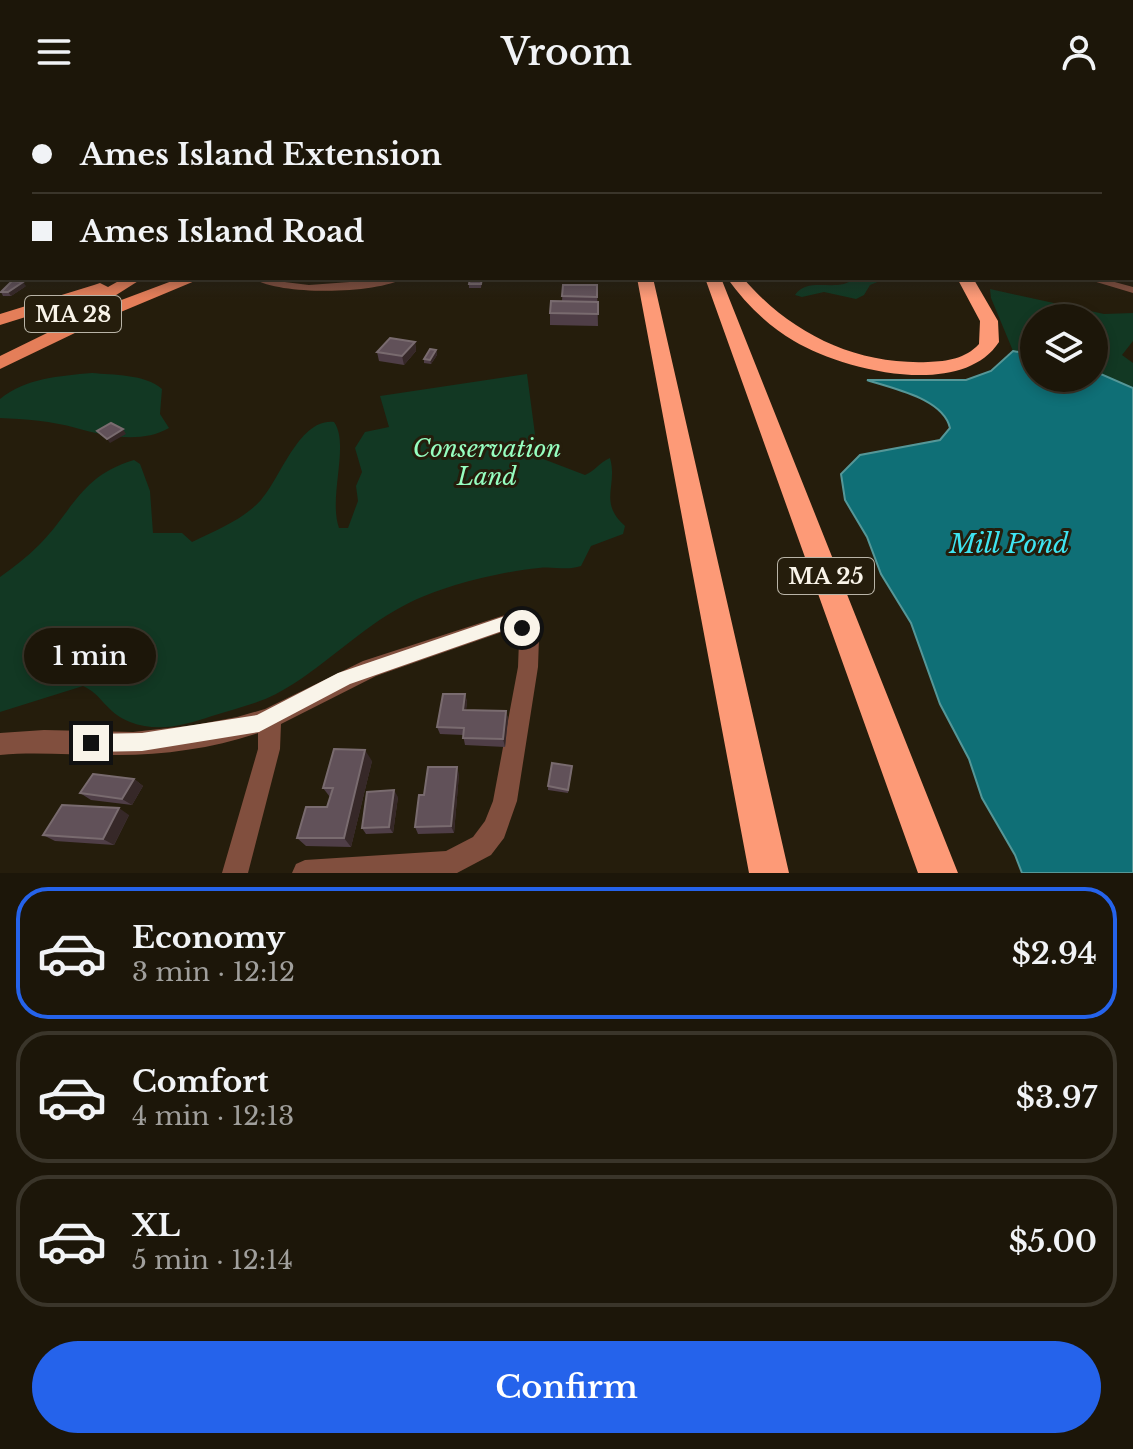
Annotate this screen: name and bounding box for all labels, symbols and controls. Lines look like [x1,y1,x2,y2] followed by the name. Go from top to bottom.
[32,30,76,74] icon: menu
[501,30,632,75] text: Vroom
[1057,30,1101,74] icon: person
[80,136,442,173] text: Ames Island Extension
[80,213,364,250] text: Ames Island Road
[25,296,121,332] road number: MA 28
[1020,304,1108,392] map controls
[1020,304,1108,392] button: layers
[413,434,561,491] park label: Conservation Land
[948,528,1069,560] water label: Mill Pond
[778,558,874,594] road number: MA 25
[504,610,540,646] route start
[25,627,157,683] callout: 1 min
[53,640,127,672] text: 1 min
[73,725,109,761] route end
[36,917,108,989] icon: car
[132,919,285,956] text: Economy
[1012,935,1097,972] text: $2.94
[132,956,295,988] text: 3 min · 12:12
[36,1061,108,1133] icon: car
[132,1063,269,1100] text: Comfort
[1016,1079,1097,1116] text: $3.97
[132,1100,294,1132] text: 4 min · 12:13
[36,1205,108,1277] icon: car
[132,1207,180,1244] text: XL
[1009,1223,1097,1260] text: $5.00
[132,1244,293,1276] text: 5 min · 12:14
[32,1341,1101,1433] button: Confirm

